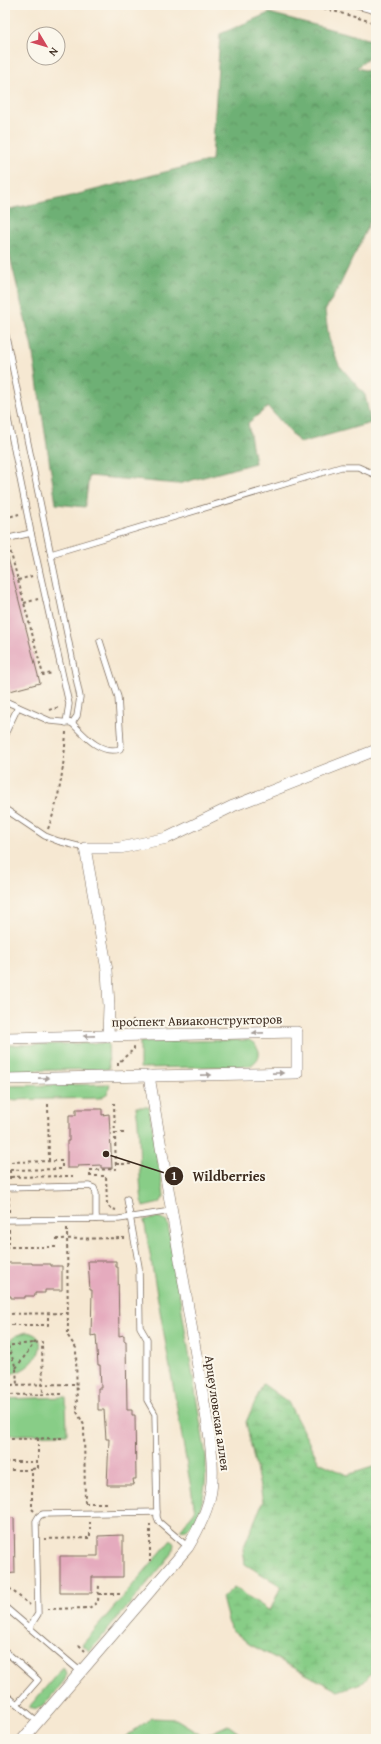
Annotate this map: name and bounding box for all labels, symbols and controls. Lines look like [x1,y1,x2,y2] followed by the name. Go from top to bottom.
[26,26,66,66] north arrow
[45,44,62,60] text: N
[112,1010,282,1031] street label: проспект Авиаконструкторов
[251,1030,264,1036] one-way arrow
[83,1033,95,1040] one-way arrow
[272,1070,285,1076] one-way arrow
[200,1072,213,1078] one-way arrow
[38,1075,51,1081] one-way arrow
[164,1163,273,1189] callout: Wildberries
[192,1166,266,1186] text: Wildberries
[171,1167,177,1184] text: 1
[200,1354,235,1472] street label: Арцеуловская аллея

